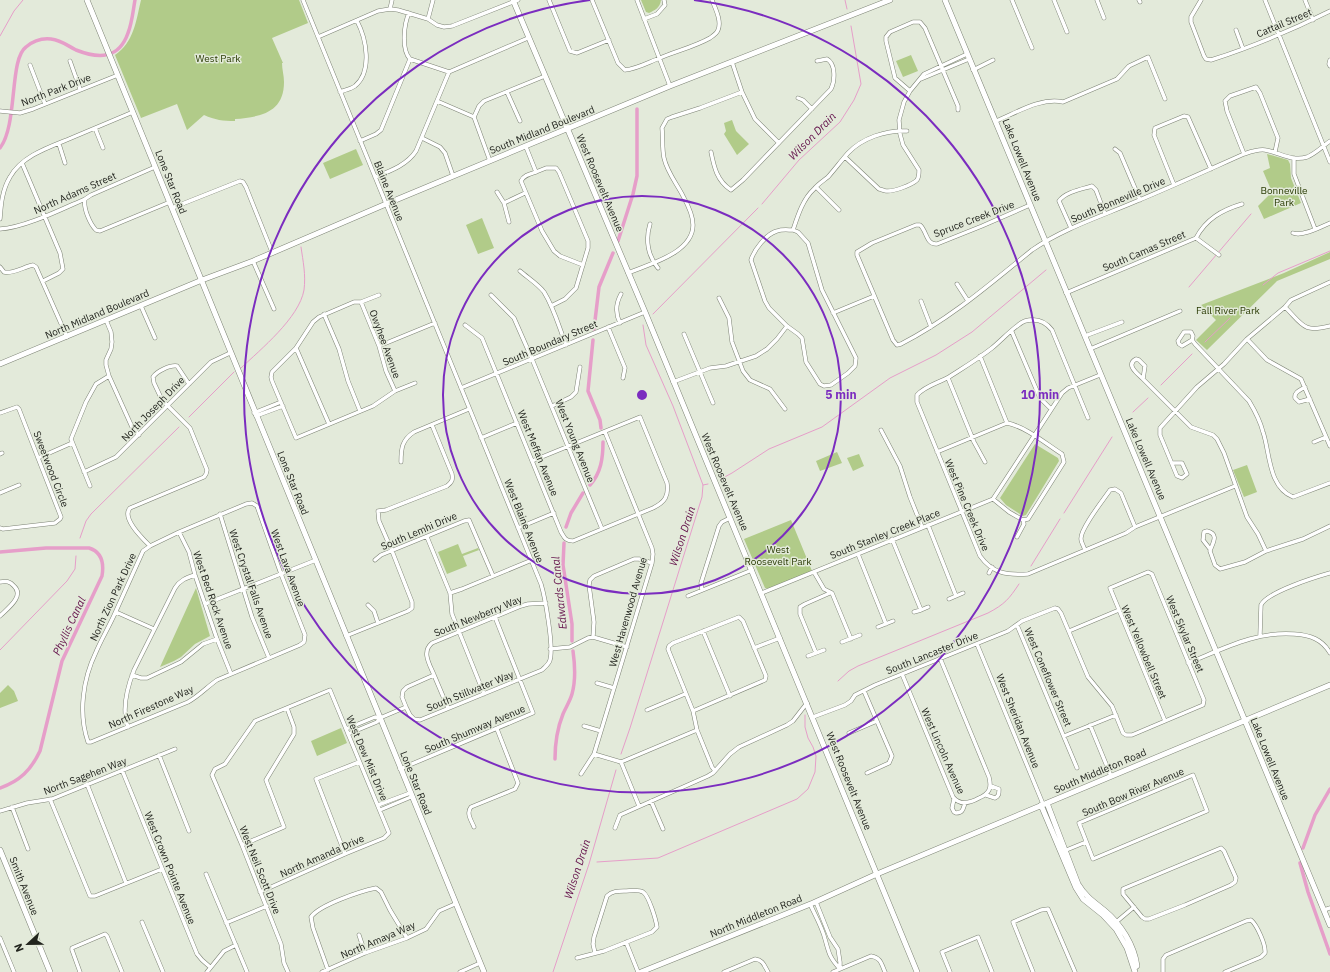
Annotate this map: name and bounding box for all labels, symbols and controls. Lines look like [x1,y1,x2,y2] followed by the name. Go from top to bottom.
[1254,5,1314,40] street label: Cattail Street
[195,52,241,65] park label: West Park
[19,71,93,109] street label: North Park Drive
[487,103,597,157] street label: South Midland Boulevard
[785,109,839,163] water label: Wilson Drain
[999,117,1045,204] street label: Lake Lowell Avenue
[574,132,627,234] street label: West Roosevelt Avenue
[152,148,190,216] street label: Lone Star Road
[371,159,407,224] street label: Blaine Avenue
[32,169,119,217] street label: North Adams Street
[1069,174,1168,226] street label: South Bonneville Drive
[1260,184,1308,209] park label: Bonneville Park
[932,197,1017,240] street label: Spruce Creek Drive
[1101,227,1188,274] street label: South Camas Street
[43,286,151,342] street label: North Midland Boulevard
[1196,304,1261,317] park label: Fall River Park
[367,308,404,381] street label: Owyhee Avenue
[501,317,600,369] street label: South Boundary Street
[118,373,188,444] street label: North Joseph Drive
[825,387,857,402] text: 5 min
[1021,387,1059,402] text: 10 min
[635,388,649,402] centre of rings
[552,398,598,485] street label: West Young Avenue
[515,408,561,498] street label: West Meffan Avenue
[1123,416,1169,503] street label: Lake Lowell Avenue
[31,429,72,509] street label: Sweetwood Circle
[699,431,752,533] street label: West Roosevelt Avenue
[274,449,312,517] street label: Lone Star Road
[942,457,992,553] street label: West Pine Creek Drive
[501,477,547,565] street label: West Blaine Avenue
[666,504,698,568] water label: Wilson Drain
[828,506,942,562] street label: South Stanley Creek Place
[379,509,460,553] street label: South Lemhi Drive
[226,527,276,641] street label: West Crystal Falls Avenue
[268,528,308,609] street label: West Lava Avenue
[745,543,812,568] park label: West Roosevelt Park
[190,549,236,651] street label: West Bed Rock Avenue
[87,550,139,643] street label: North Zion Park Drive
[606,555,650,668] street label: West Havenwood Avenue
[548,556,570,630] water label: Edwards Canal
[432,592,524,640] street label: South Newberry Way
[1163,593,1207,675] street label: West Skylar Street
[49,595,89,657] water label: Phyllis Canal
[1118,603,1170,701] street label: West Yellowbell Street
[1021,626,1075,729] street label: West Coneflower Street
[884,628,980,677] street label: South Lancaster Drive
[425,668,515,714] street label: South Stillwater Way
[993,672,1043,771] street label: West Sheridan Avenue
[107,682,196,732] street label: North Firestone Way
[423,702,528,756] street label: South Shumway Avenue
[918,706,968,797] street label: West Lincoln Avenue
[343,713,391,803] street label: West Dew Mist Drive
[1247,716,1293,803] street label: Lake Lowell Avenue
[823,730,875,833] street label: West Roosevelt Avenue
[1052,746,1148,796] street label: South Middleton Road
[397,749,435,817] street label: Lone Star Road
[42,754,128,798] street label: North Sagehen Way
[1080,764,1186,819] street label: South Bow River Avenue
[141,810,199,927] street label: West Crown Pointe Avenue
[236,824,284,916] street label: West Neil Scott Drive
[278,831,367,880] street label: North Amanda Drive
[561,837,593,901] water label: Wilson Drain
[6,855,42,918] street label: Smith Avenue
[708,892,804,940] street label: North Middleton Road
[339,918,417,962] street label: North Amaya Way
[8,924,48,964] north arrow
[11,941,27,954] text: N

